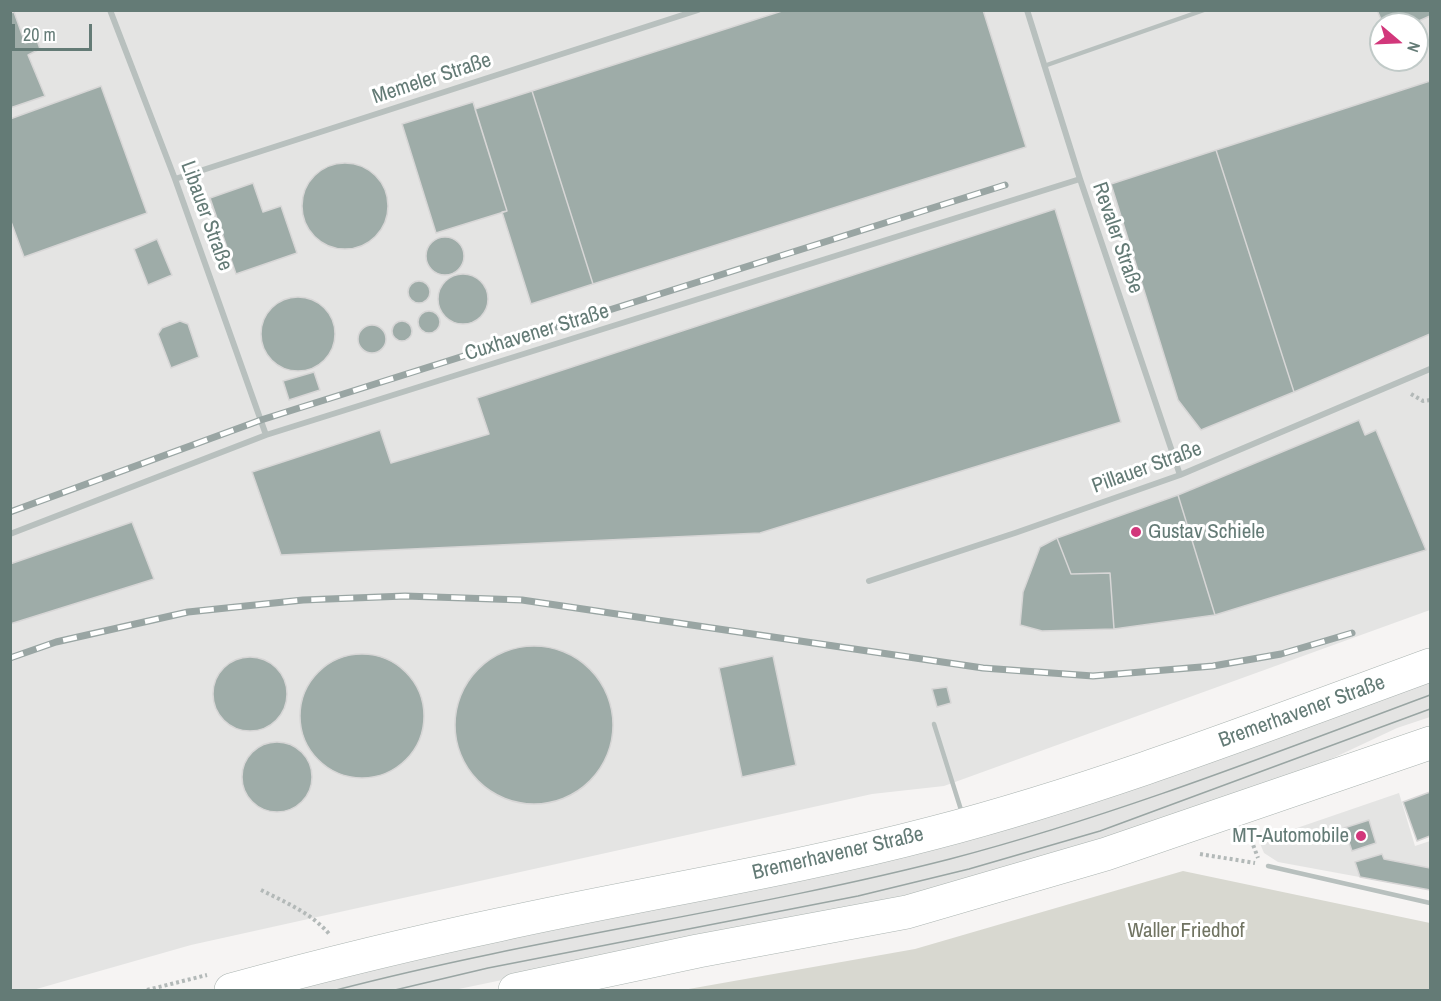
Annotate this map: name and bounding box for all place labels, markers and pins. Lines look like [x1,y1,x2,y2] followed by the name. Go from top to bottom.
[1148,519,1265,545] place label: Gustav Schiele
[1129,525,1143,539] marker: Gustav Schiele
[1232,823,1349,849] place label: MT-Automobile
[1354,829,1368,843] marker: MT-Automobile

